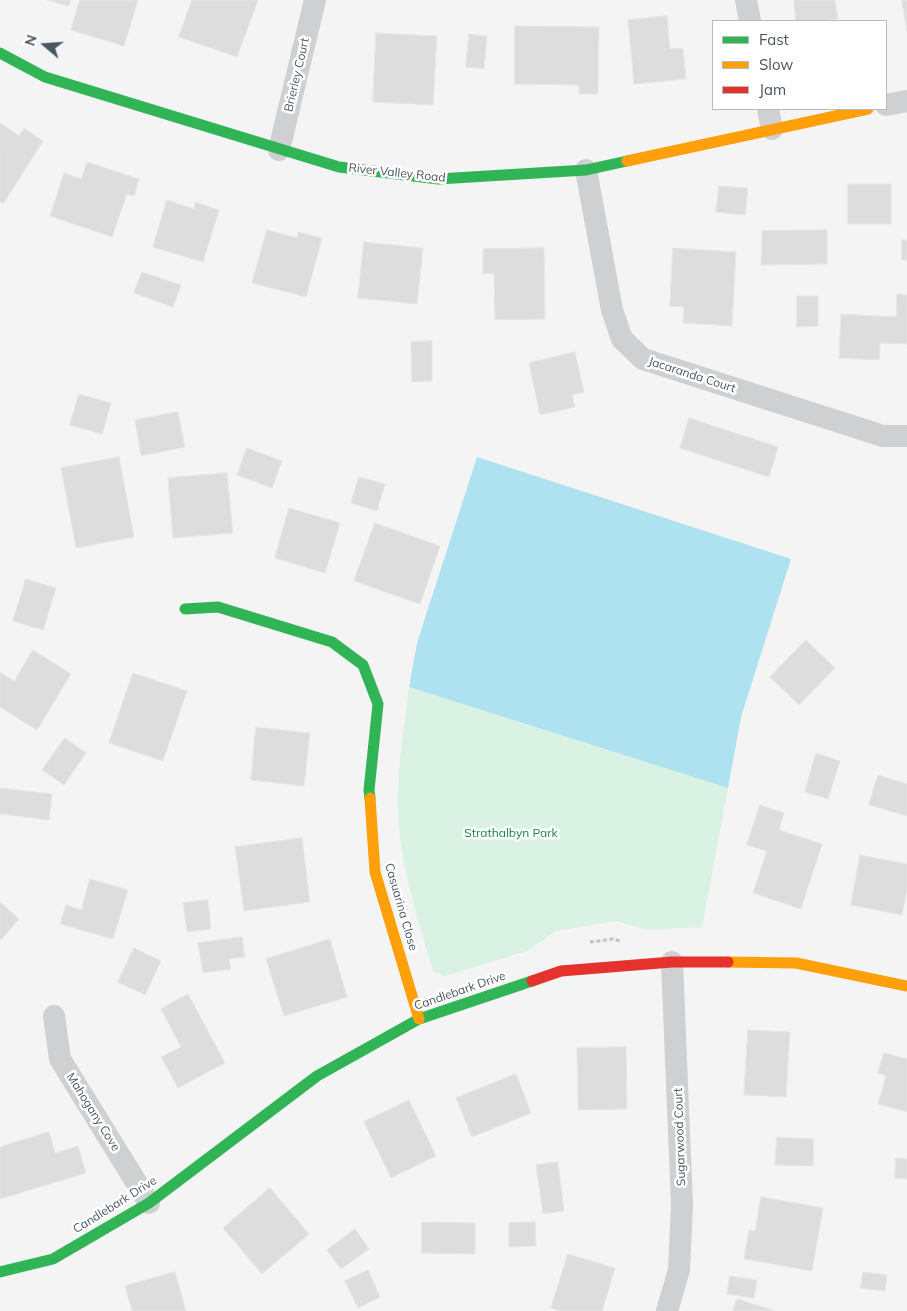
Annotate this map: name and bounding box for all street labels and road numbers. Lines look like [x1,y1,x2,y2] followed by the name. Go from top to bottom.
[281,37,313,113] street label: Brierley Court
[348,161,446,185] street label: River Valley Road
[647,354,737,396] street label: Jacaranda Court
[382,862,420,952] street label: Casuarina Close
[412,969,508,1013] street label: Candlebark Drive
[63,1070,123,1154] street label: Mahogany Cove
[671,1088,689,1186] street label: Sugarwood Court
[71,1173,159,1237] street label: Candlebark Drive

